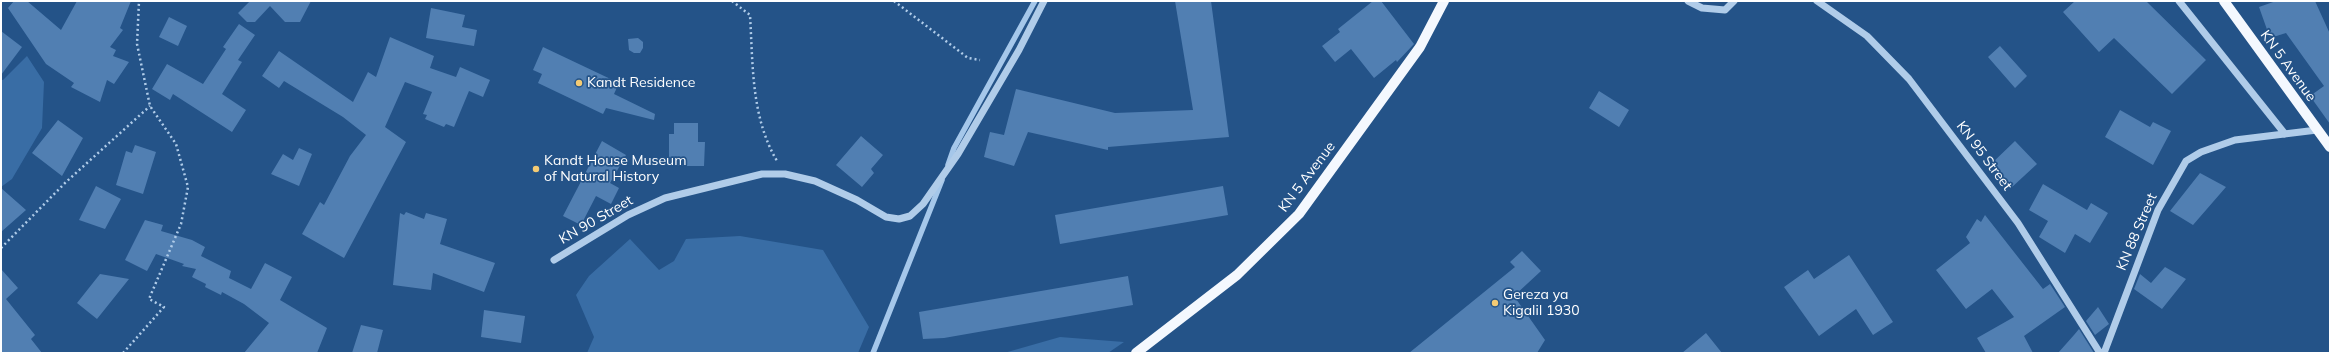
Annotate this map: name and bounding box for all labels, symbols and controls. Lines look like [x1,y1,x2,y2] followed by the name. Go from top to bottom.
[2257,27,2319,105] street label: KN 5 Avenue
[587,75,695,91] place label: Kandt Residence
[574,78,584,88] marker: Kandt Residence
[1953,118,2015,194] street label: KN 95 Street
[1275,138,1339,216] street label: KN 5 Avenue
[544,153,686,186] place label: Kandt House Museum of Natural History
[531,164,541,174] marker: Kandt House Museum of Natural History
[2113,191,2161,273] street label: KN 88 Street
[556,192,636,248] street label: KN 90 Street
[1503,287,1580,320] place label: Gereza ya KigaliI 1930
[1490,298,1500,308] marker: Gereza ya KigaliI 1930

